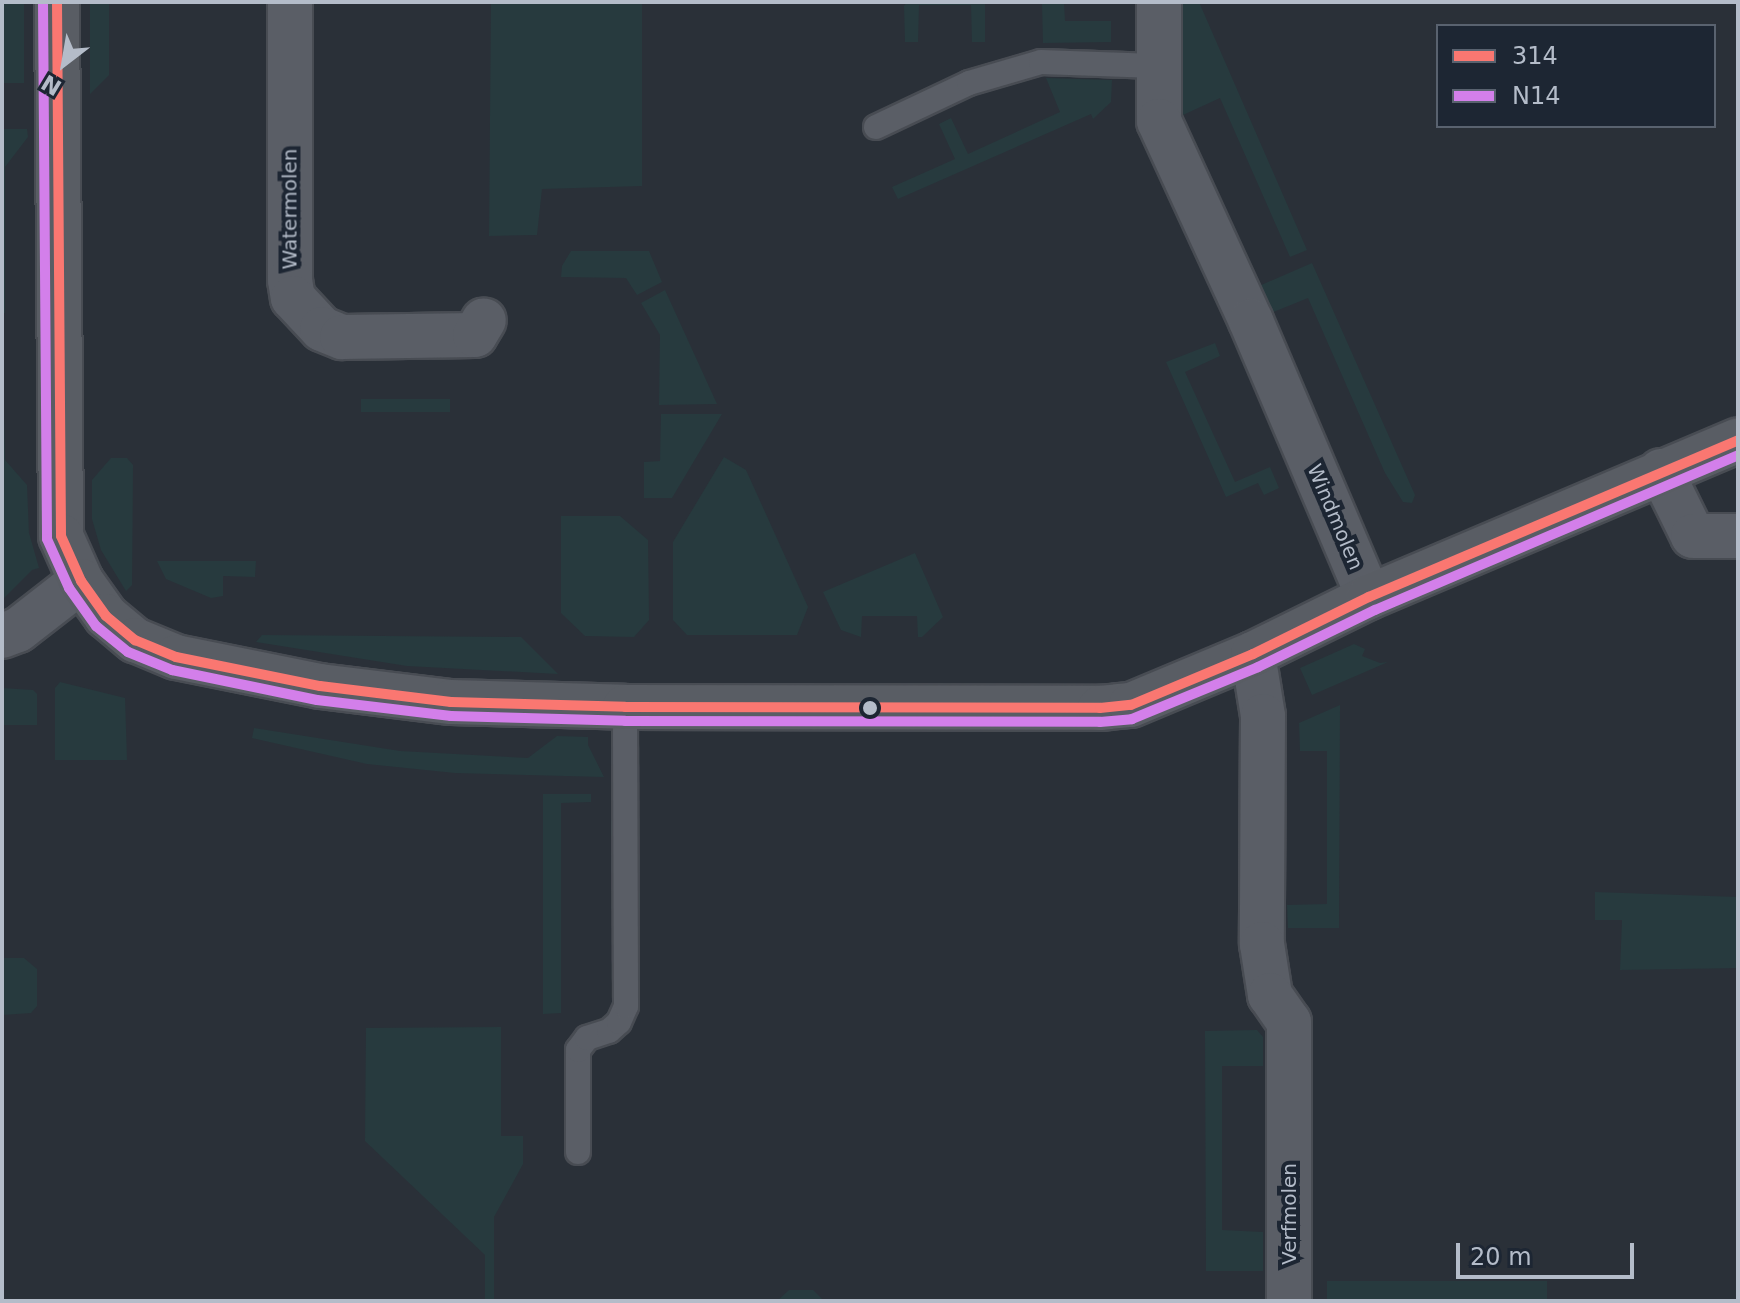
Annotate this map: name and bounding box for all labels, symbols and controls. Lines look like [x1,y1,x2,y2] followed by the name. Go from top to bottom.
[24,24,104,104] north arrow
[1436,24,1716,128] legend
[1512,42,1558,70] text: 314
[37,70,66,100] text: N
[1512,82,1561,110] text: N14
[278,148,302,270] street label: Watermolen
[1302,461,1368,573] street label: Windmolen
[862,700,878,716] unlabelled marker
[1277,1163,1301,1265] street label: Verfmolen
[1460,1227,1638,1277] scale bar
[1470,1243,1532,1271] text: 20 m

